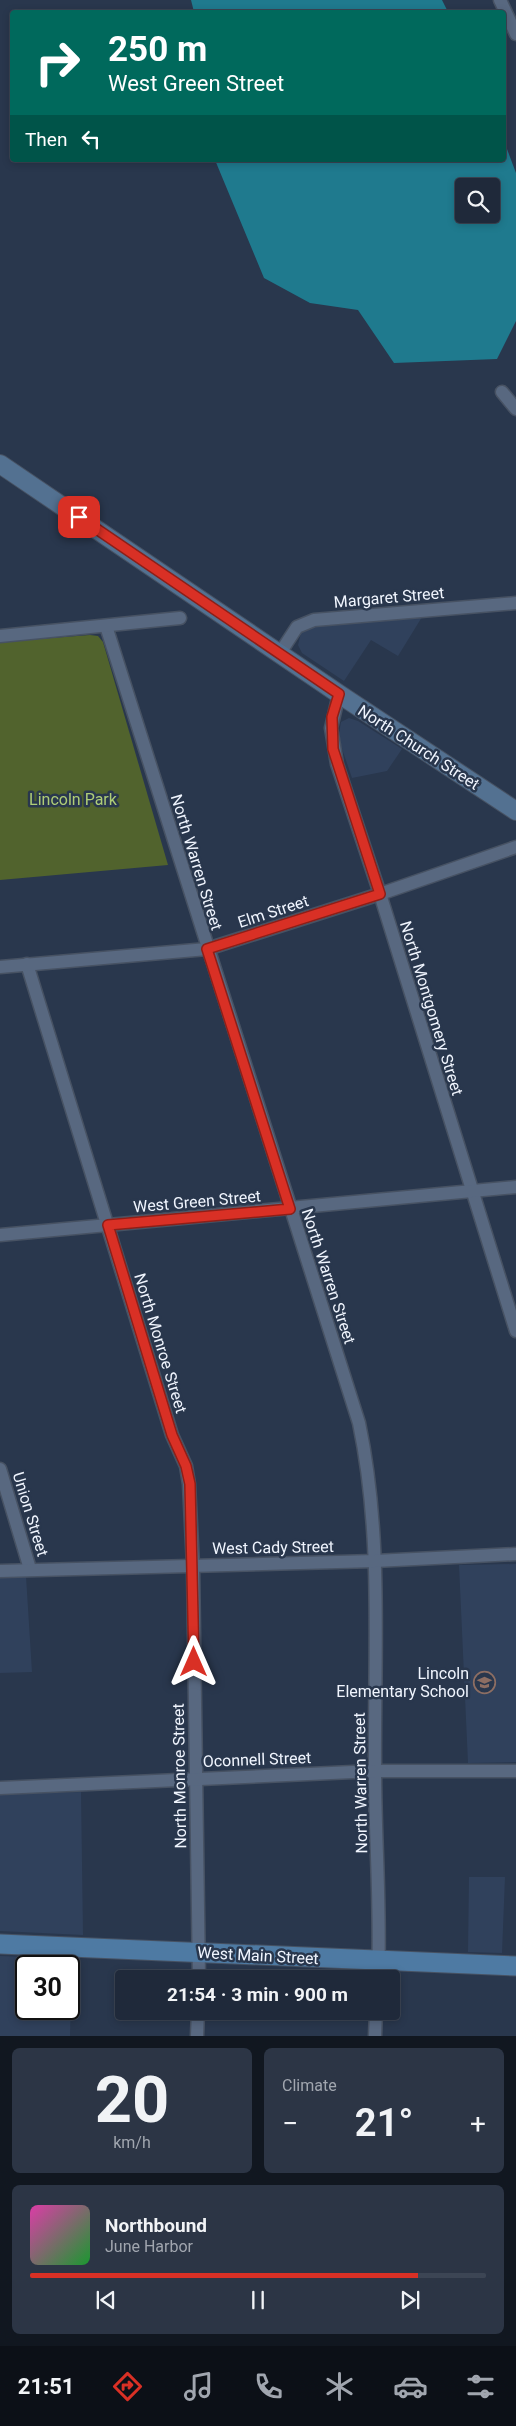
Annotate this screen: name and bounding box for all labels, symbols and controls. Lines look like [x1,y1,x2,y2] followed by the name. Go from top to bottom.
[108,29,207,70] text: 250 m
[25,30,90,95] icon: right
[108,71,284,96] text: West Green Street
[77,125,105,153] icon: left
[25,128,67,151] text: Then
[455,178,500,223] map controls
[455,178,500,223] button: search
[58,496,100,538] pin
[65,503,93,531] icon: arrive
[333,583,445,612] street label: Margaret Street
[354,701,483,794] street label: North Church Street
[29,790,118,809] park label: Lincoln Park
[167,792,226,932] street label: North Warren Street
[235,891,311,932] street label: Elm Street
[396,919,467,1098] street label: North Montgomery Street
[132,1186,262,1217] street label: West Green Street
[298,1206,359,1346] street label: North Warren Street
[130,1271,191,1415] street label: North Monroe Street
[9,1470,52,1559] street label: Union Street
[212,1537,334,1558] street label: West Cady Street
[167,1635,219,1687] position arrow
[336,1664,469,1701] place label: Lincoln Elementary School
[473,1670,497,1694] school or university icon: Lincoln Elementary School
[169,1703,190,1849] street label: North Monroe Street
[350,1712,371,1854] street label: North Warren Street
[202,1748,312,1771] street label: Oconnell Street
[197,1943,319,1968] street label: West Main Street
[15,1955,80,2020] speed limit sign: 30
[167,1983,348,2006] text: 21:54 · 3 min · 900 m
[95,2062,169,2138] text: 20
[282,2076,337,2095] text: Climate
[355,2101,413,2145] text: 21°
[282,2107,298,2140] text: −
[470,2107,486,2140] text: +
[113,2133,151,2152] text: km/h
[105,2214,207,2237] text: Northbound
[105,2237,193,2256] text: June Harbor
[92,2286,120,2314] icon: previous
[244,2286,272,2314] icon: pause
[396,2286,424,2314] icon: next
[110,2369,145,2404] icon: directions
[181,2369,216,2404] icon: music
[251,2369,286,2404] icon: phone
[322,2369,357,2404] icon: climate
[393,2369,428,2404] icon: car
[463,2369,498,2404] icon: filters
[18,2374,74,2399] text: 21:51

